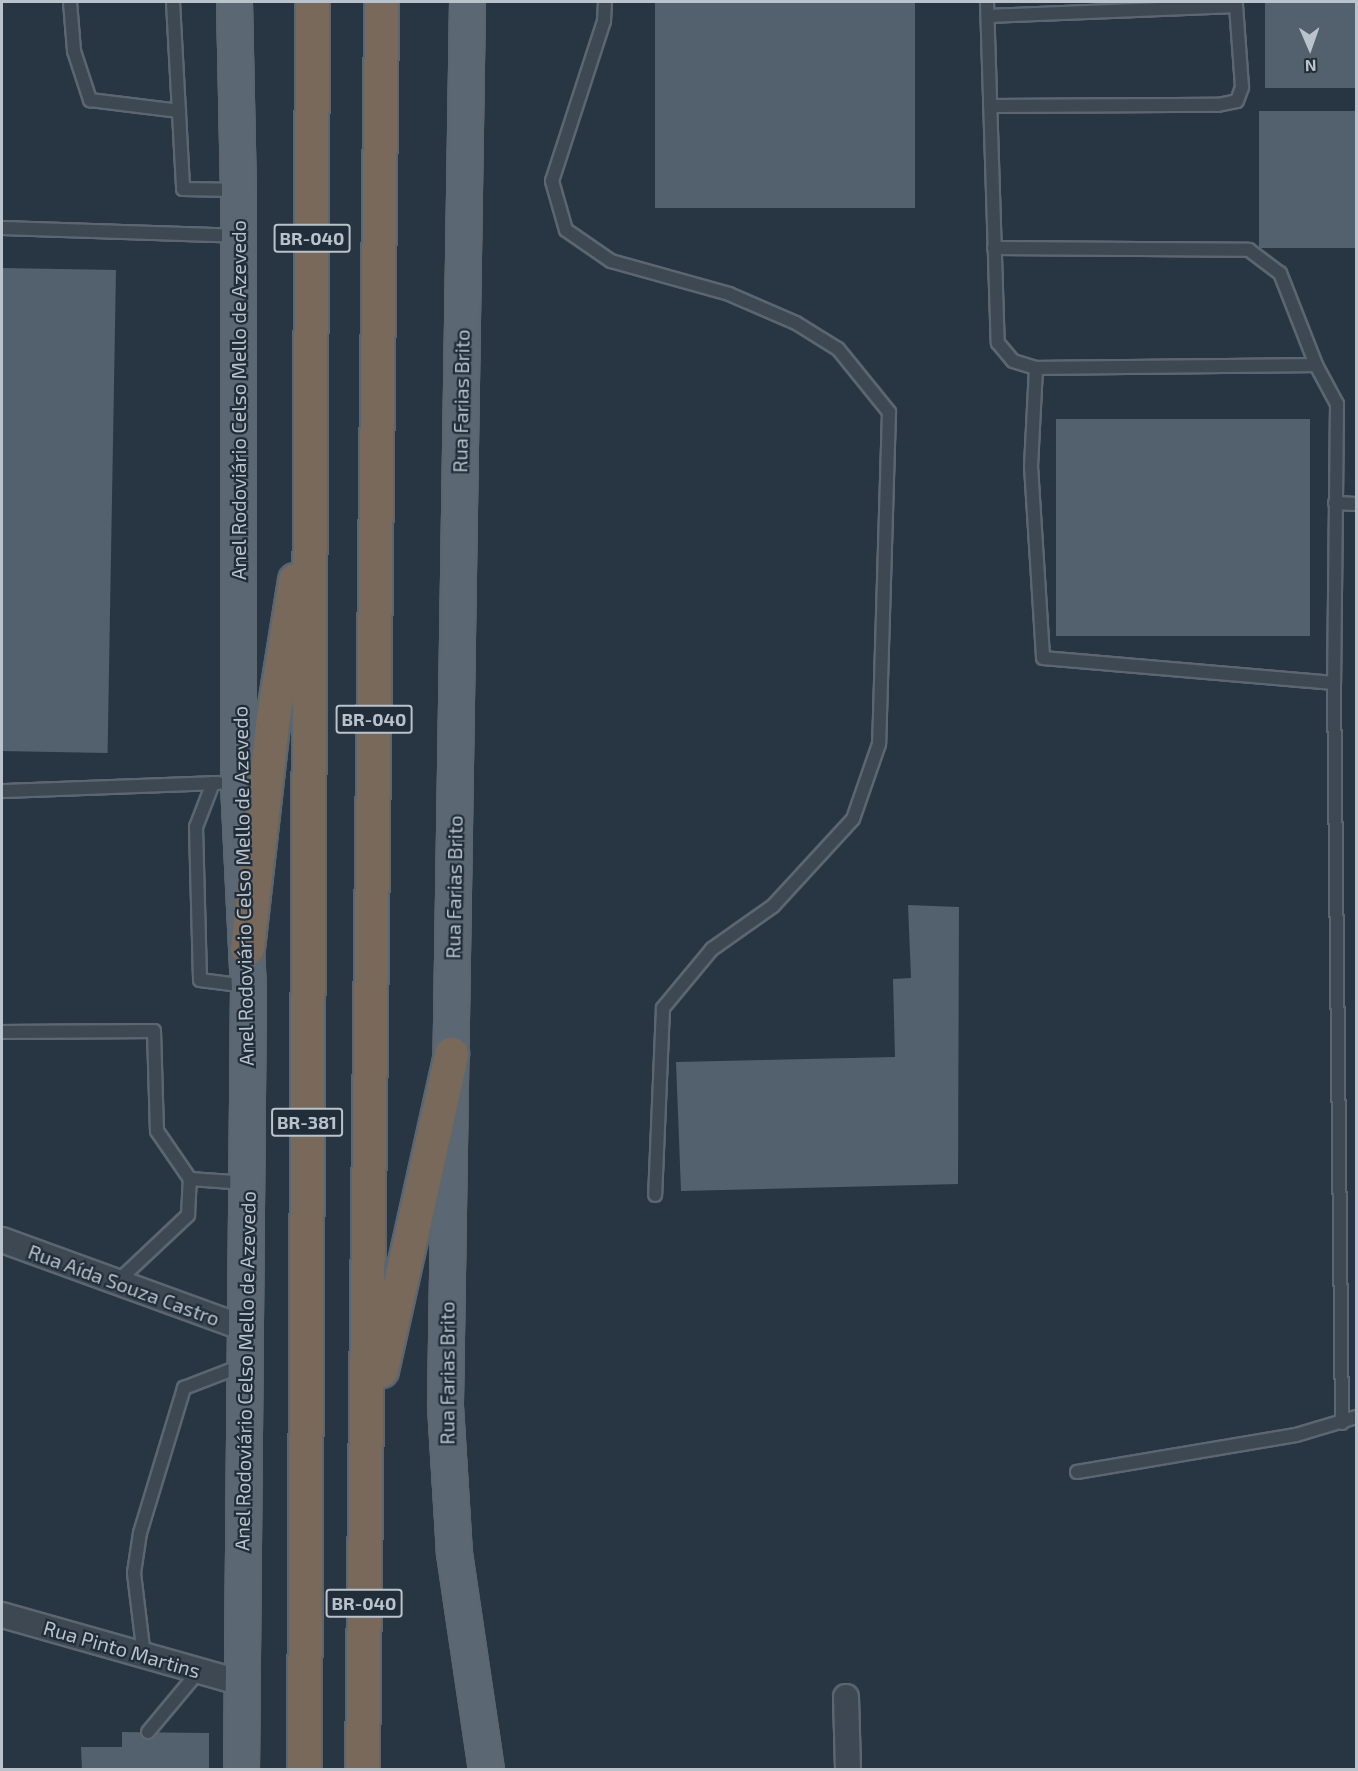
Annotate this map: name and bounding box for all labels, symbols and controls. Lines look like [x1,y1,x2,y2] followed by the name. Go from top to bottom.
[1280,18,1340,78] north arrow
[1305,57,1317,76] text: N
[226,220,250,580] street label: Anel Rodoviário Celso Mello de Azevedo
[273,223,351,253] road number: BR-040
[448,329,474,473] street label: Rua Farias Brito
[335,704,413,734] road number: BR-040
[228,705,258,1067] street label: Anel Rodoviário Celso Mello de Azevedo
[441,815,467,959] street label: Rua Farias Brito
[271,1107,343,1137] road number: BR-381
[230,1190,260,1552] street label: Anel Rodoviário Celso Mello de Azevedo
[25,1239,223,1331] street label: Rua Aída Souza Castro
[435,1301,459,1445] street label: Rua Farias Brito
[325,1588,403,1618] road number: BR-040
[41,1615,203,1683] street label: Rua Pinto Martins

